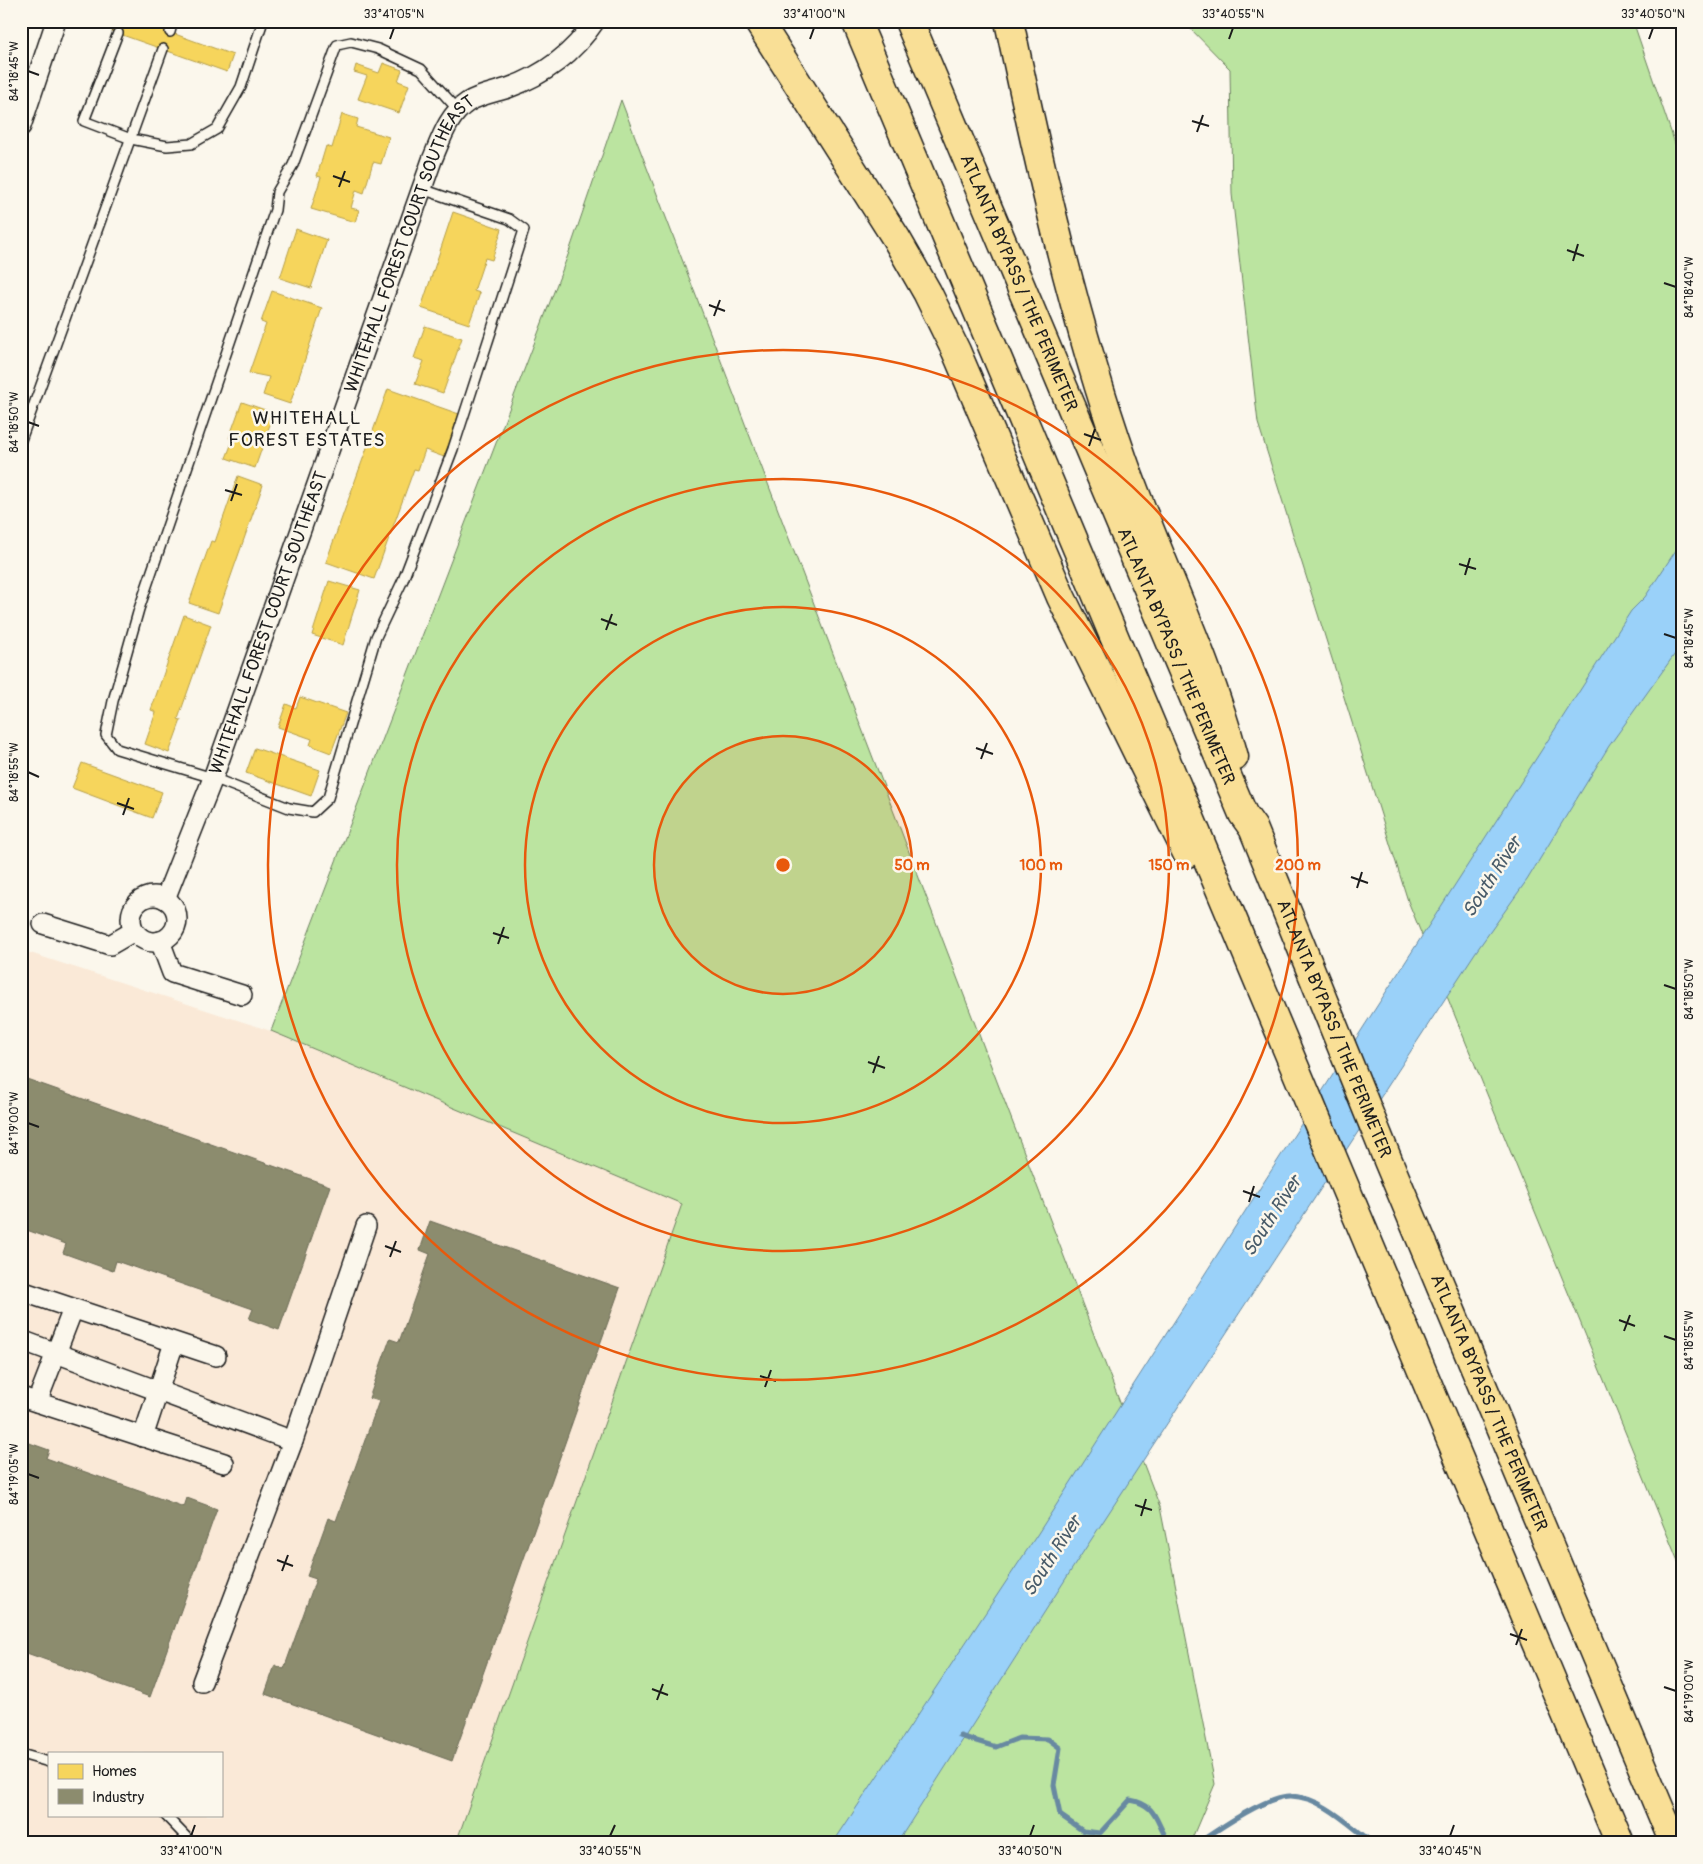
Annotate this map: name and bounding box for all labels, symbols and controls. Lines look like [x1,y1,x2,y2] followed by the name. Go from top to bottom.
[364,7,424,22] text: 33°41'05"N
[783,7,845,22] text: 33°41'00"N
[1202,7,1264,22] text: 33°40'55"N
[1621,7,1685,22] text: 33°40'50"N
[7,41,22,101] text: 84°18'45"W
[339,90,478,396] street label: WHITEHALL FOREST COURT SOUTHEAST
[955,151,1084,415] street label: ATLANTA BYPASS / THE PERIMETER
[1682,256,1697,318] text: 84°18'40"W
[7,391,22,453] text: 84°18'50"W
[228,406,386,452] district label: WHITEHALL FOREST ESTATES
[204,468,332,777] street label: WHITEHALL FOREST COURT SOUTHEAST
[1112,524,1241,788] street label: ATLANTA BYPASS / THE PERIMETER
[1682,608,1697,668] text: 84°18'45"W
[7,742,22,802] text: 84°18'55"W
[1457,830,1528,922] water label: South River
[774,856,792,874] centre of rings
[895,856,929,875] text: 50 m
[1020,856,1062,875] text: 100 m
[1149,856,1189,875] text: 150 m
[1275,856,1321,875] text: 200 m
[1272,896,1397,1161] street label: ATLANTA BYPASS / THE PERIMETER
[1682,958,1697,1020] text: 84°18'50"W
[7,1091,22,1155] text: 84°19'00"W
[1237,1169,1308,1261] water label: South River
[1425,1271,1553,1535] street label: ATLANTA BYPASS / THE PERIMETER
[1682,1310,1697,1370] text: 84°18'55"W
[7,1443,22,1505] text: 84°19'05"W
[1017,1509,1088,1601] water label: South River
[1682,1659,1697,1723] text: 84°19'00"W
[48,1752,222,1816] legend
[92,1762,137,1781] text: Homes
[92,1788,145,1807] text: Industry
[160,1844,222,1859] text: 33°41'00"N
[579,1844,641,1859] text: 33°40'55"N
[998,1844,1062,1859] text: 33°40'50"N
[1419,1844,1481,1859] text: 33°40'45"N

